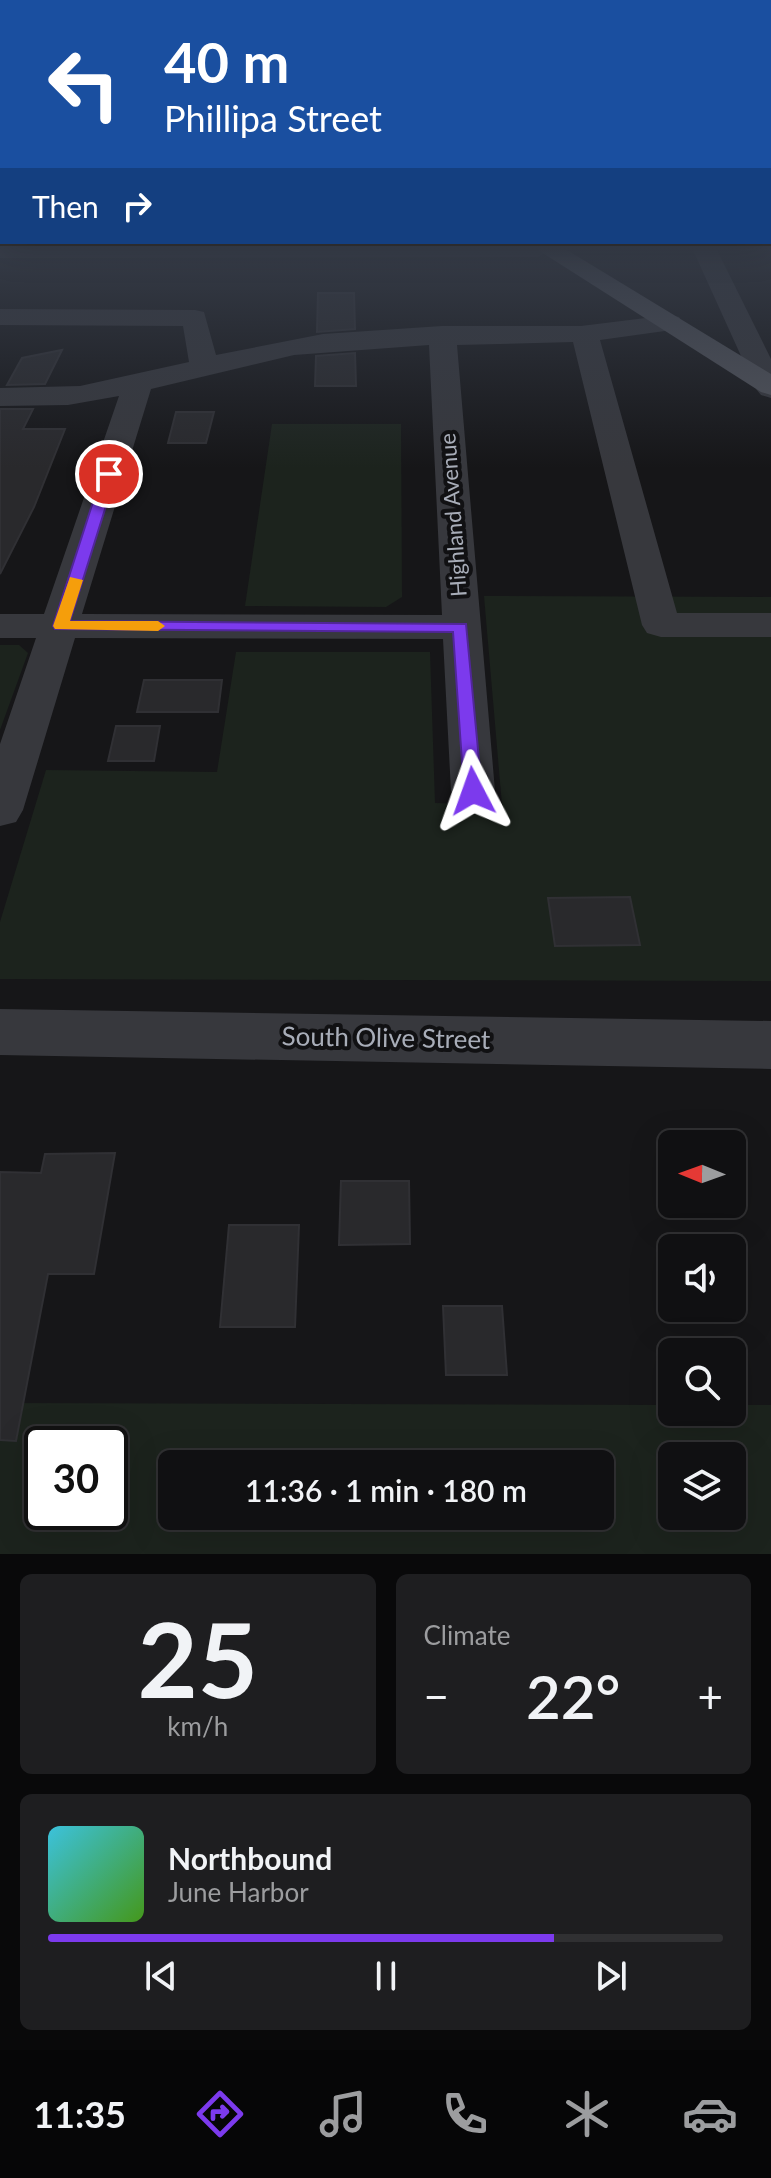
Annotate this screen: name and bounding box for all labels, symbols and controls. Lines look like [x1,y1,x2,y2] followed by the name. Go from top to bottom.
[164,28,289,95] text: 40 m
[32,32,136,136] icon: left
[164,96,382,140] text: Phillipa Street
[115,184,159,228] icon: right
[32,188,99,224] text: Then
[433,432,472,598] street label: Highland Avenue
[75,440,143,508] pin
[87,452,131,496] icon: arrive
[431,749,515,833] position arrow
[281,1019,491,1055] street label: South Olive Street
[658,1130,746,1218] north arrow
[658,1130,746,1530] map controls
[658,1234,746,1322] button: sound
[658,1338,746,1426] button: search
[24,1426,128,1530] speed limit sign: 30
[658,1442,746,1530] button: layers
[245,1472,527,1508] text: 11:36 · 1 min · 180 m
[137,1595,258,1720] text: 25
[424,1619,510,1651] text: Climate
[526,1660,621,1732] text: 22°
[424,1670,449,1722] text: −
[697,1670,723,1722] text: +
[167,1710,228,1742] text: km/h
[168,1840,332,1876] text: Northbound
[168,1876,309,1908] text: June Harbor
[139,1954,183,1998] icon: previous
[364,1954,408,1998] icon: pause
[589,1954,633,1998] icon: next
[192,2086,248,2142] icon: directions
[315,2086,371,2142] icon: music
[437,2086,493,2142] icon: phone
[559,2086,615,2142] icon: climate
[682,2086,738,2142] icon: car
[33,2092,126,2136] text: 11:35

